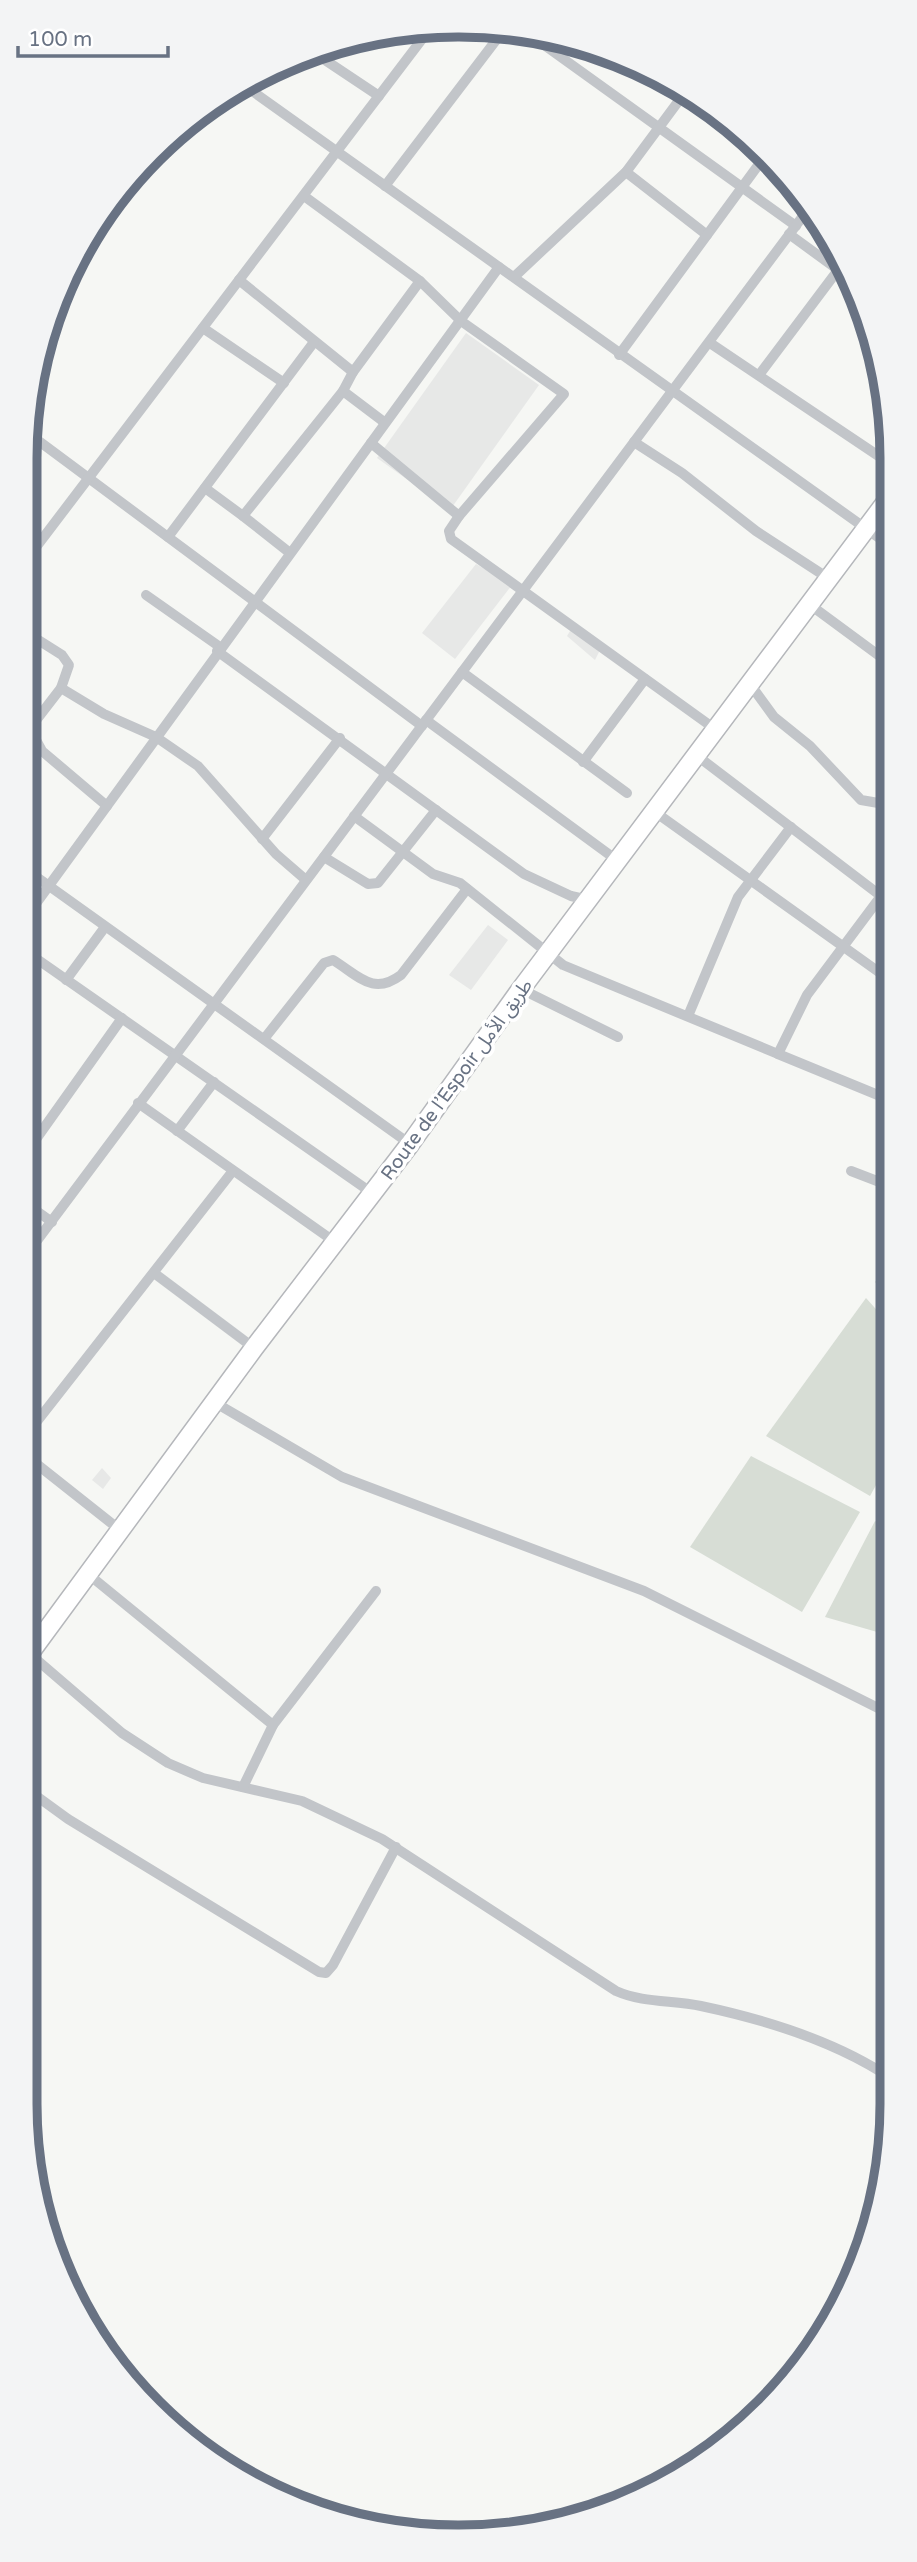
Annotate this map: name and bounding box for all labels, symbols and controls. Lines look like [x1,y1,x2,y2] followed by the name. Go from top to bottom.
[18,14,168,58] scale bar
[28,27,92,52] text: 100 m
[376,975,537,1184] street label: Route de l’Espoir طريق الأمل

